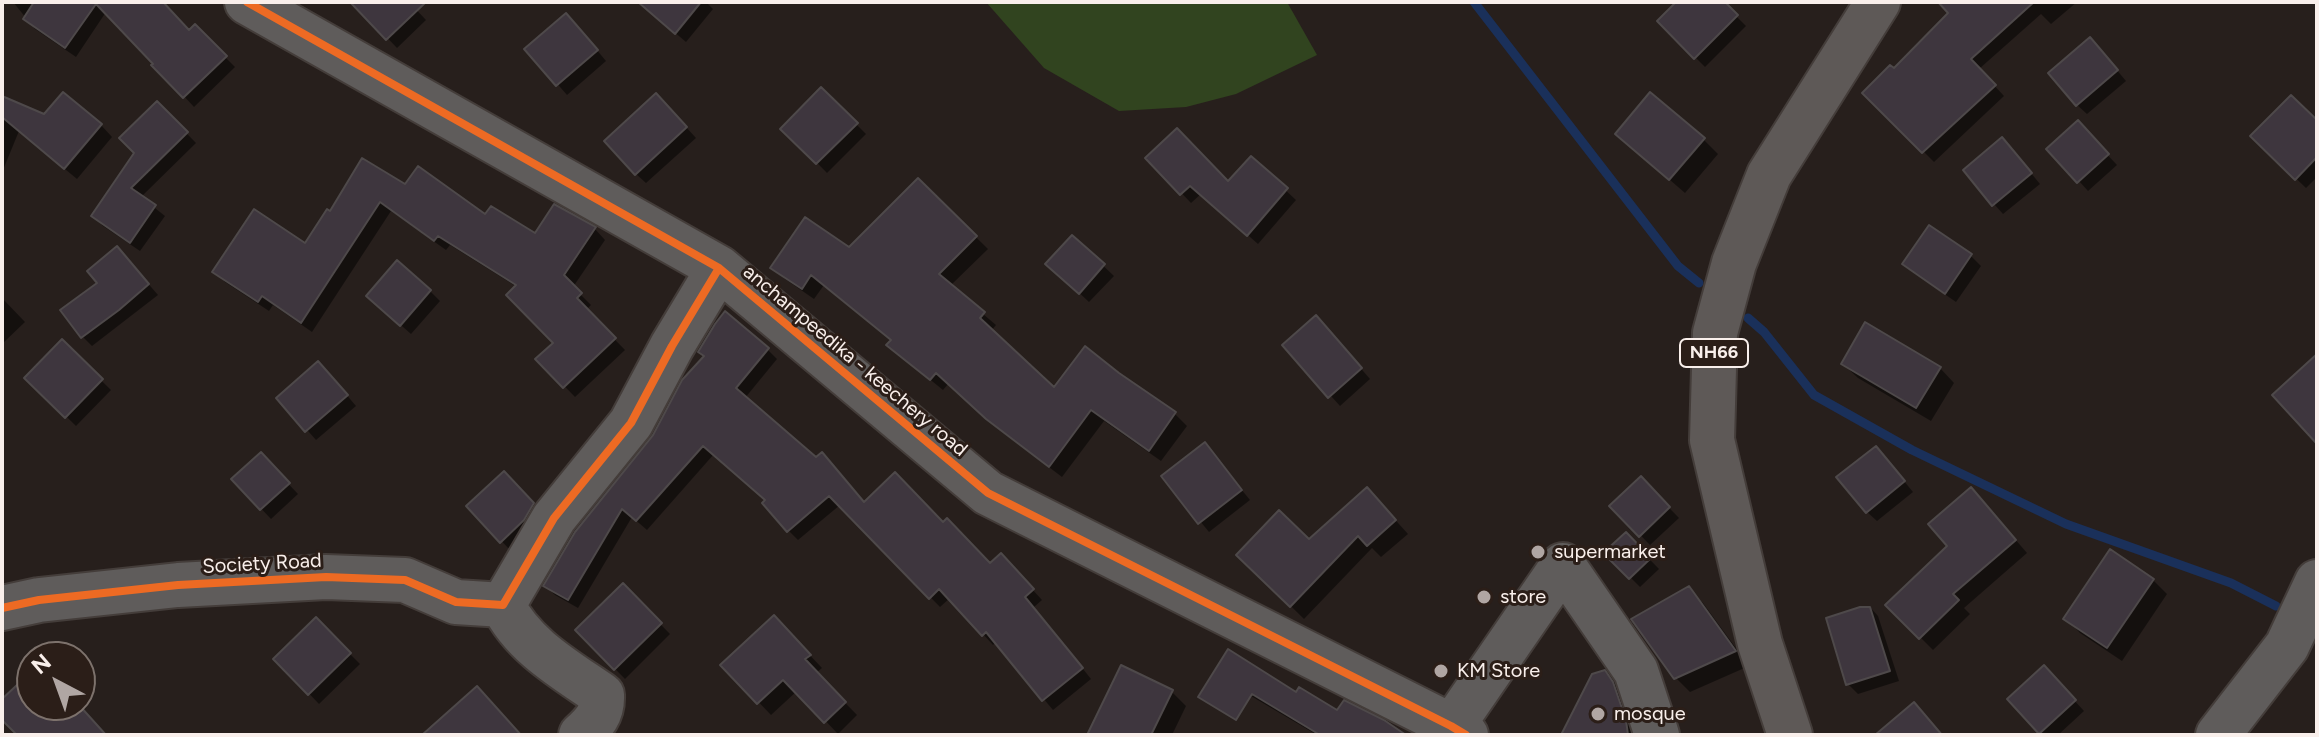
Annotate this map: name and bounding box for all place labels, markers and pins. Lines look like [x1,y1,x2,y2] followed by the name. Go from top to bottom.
[1554,540,1666,564] place label: supermarket
[1529,543,1547,561] marker: supermarket
[1500,585,1546,609] place label: store
[1475,588,1493,606] marker: store
[1457,659,1540,683] place label: KM Store
[1432,662,1450,680] marker: KM Store
[1614,702,1686,726] place label: mosque
[1589,705,1607,723] marker: mosque

